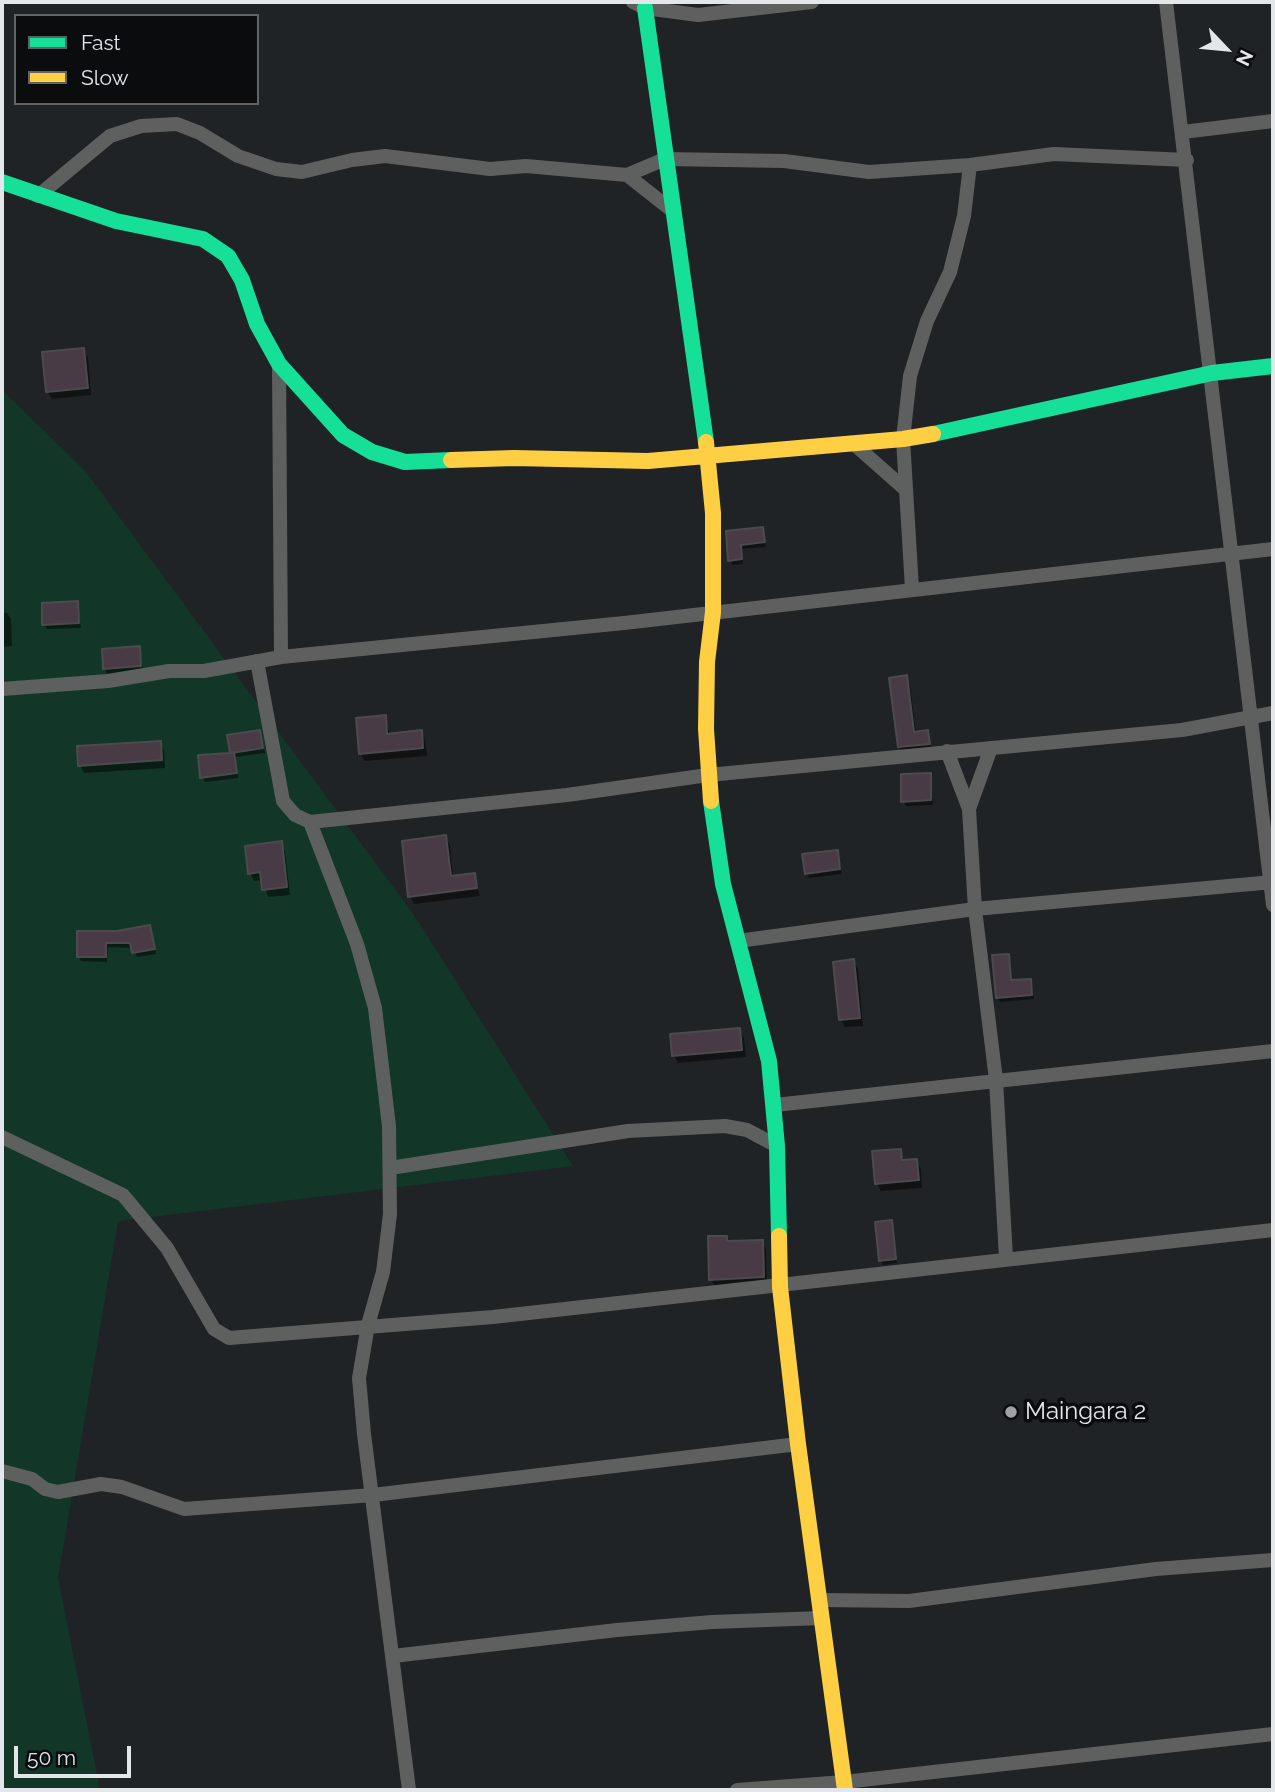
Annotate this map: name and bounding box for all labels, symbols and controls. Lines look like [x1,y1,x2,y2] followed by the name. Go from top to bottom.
[14,14,259,105] legend
[1191,14,1261,84] north arrow
[81,30,121,55] text: Fast
[1232,47,1258,70] text: N
[81,65,129,90] text: Slow
[1025,1398,1146,1426] place label: Maingara 2
[1003,1404,1019,1420] marker: Maingara 2
[18,1732,135,1776] scale bar
[27,1745,76,1770] text: 50 m

